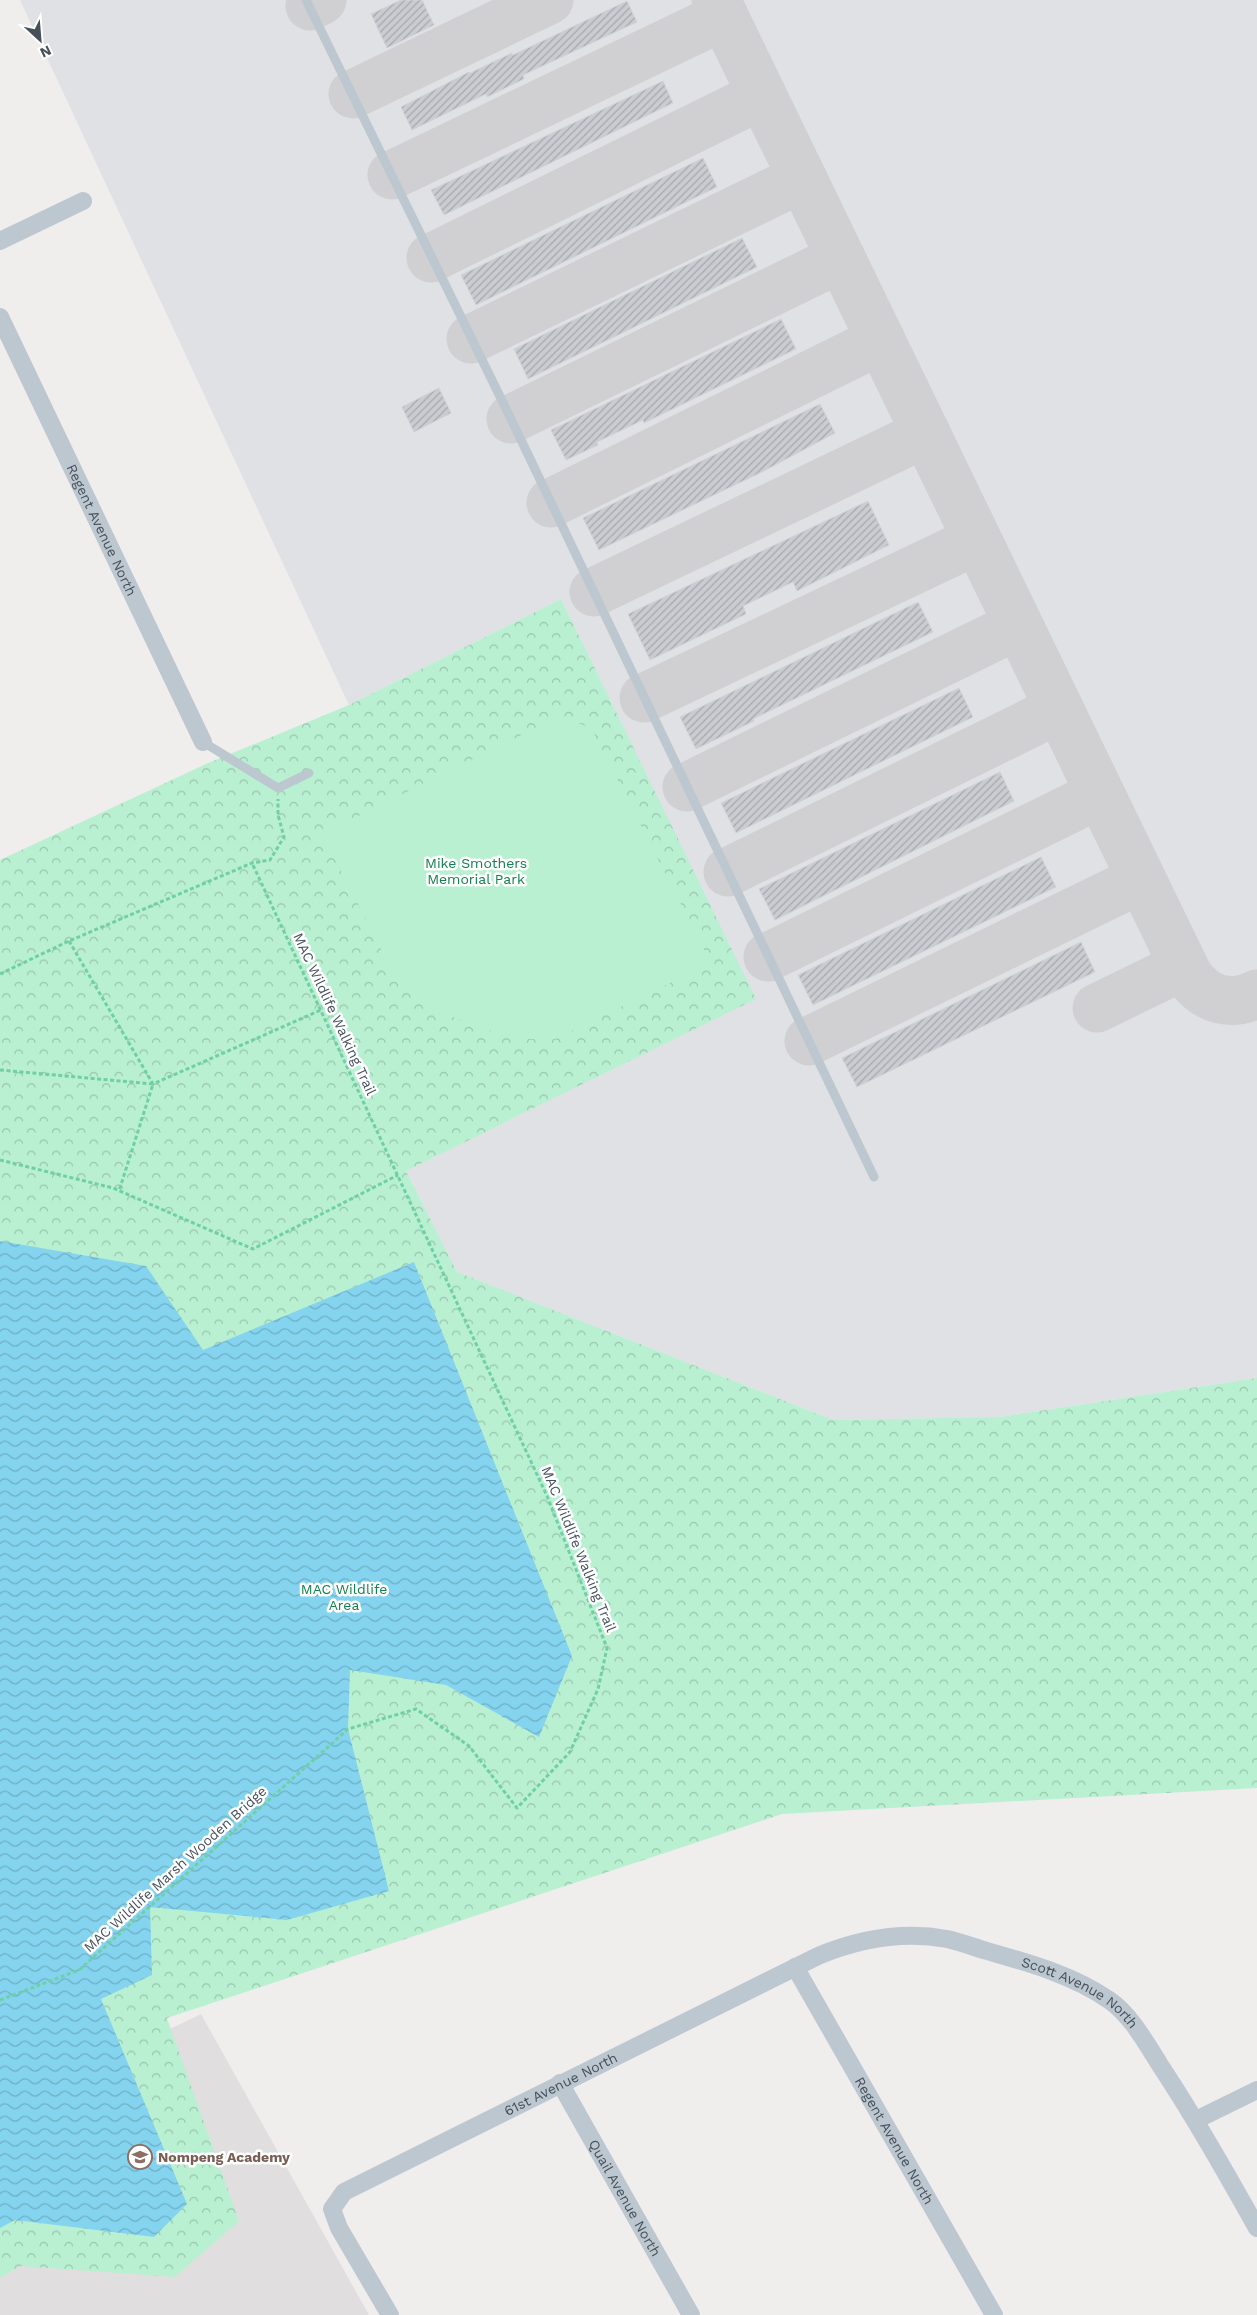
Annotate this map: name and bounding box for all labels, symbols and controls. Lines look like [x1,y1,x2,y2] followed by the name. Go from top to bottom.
[15,15,65,65] north arrow
[38,42,54,61] text: N
[63,461,140,598] street label: Regent Avenue North
[425,855,527,887] park label: Mike Smothers Memorial Park
[290,930,380,1098] street label: MAC Wildlife Walking Trail
[538,1464,620,1635] street label: MAC Wildlife Walking Trail
[301,1581,387,1613] park label: MAC Wildlife Area
[80,1783,270,1955] street label: MAC Wildlife Marsh Wooden Bridge
[1020,1954,1141,2031] street label: Scott Avenue North
[502,2049,620,2119] street label: 61st Avenue North
[852,2074,937,2207] street label: Regent Avenue North
[586,2137,664,2259] street label: Quail Avenue North
[127,2144,153,2170] school or university icon: Nompeng Academy
[158,2149,290,2165] place label: Nompeng Academy

